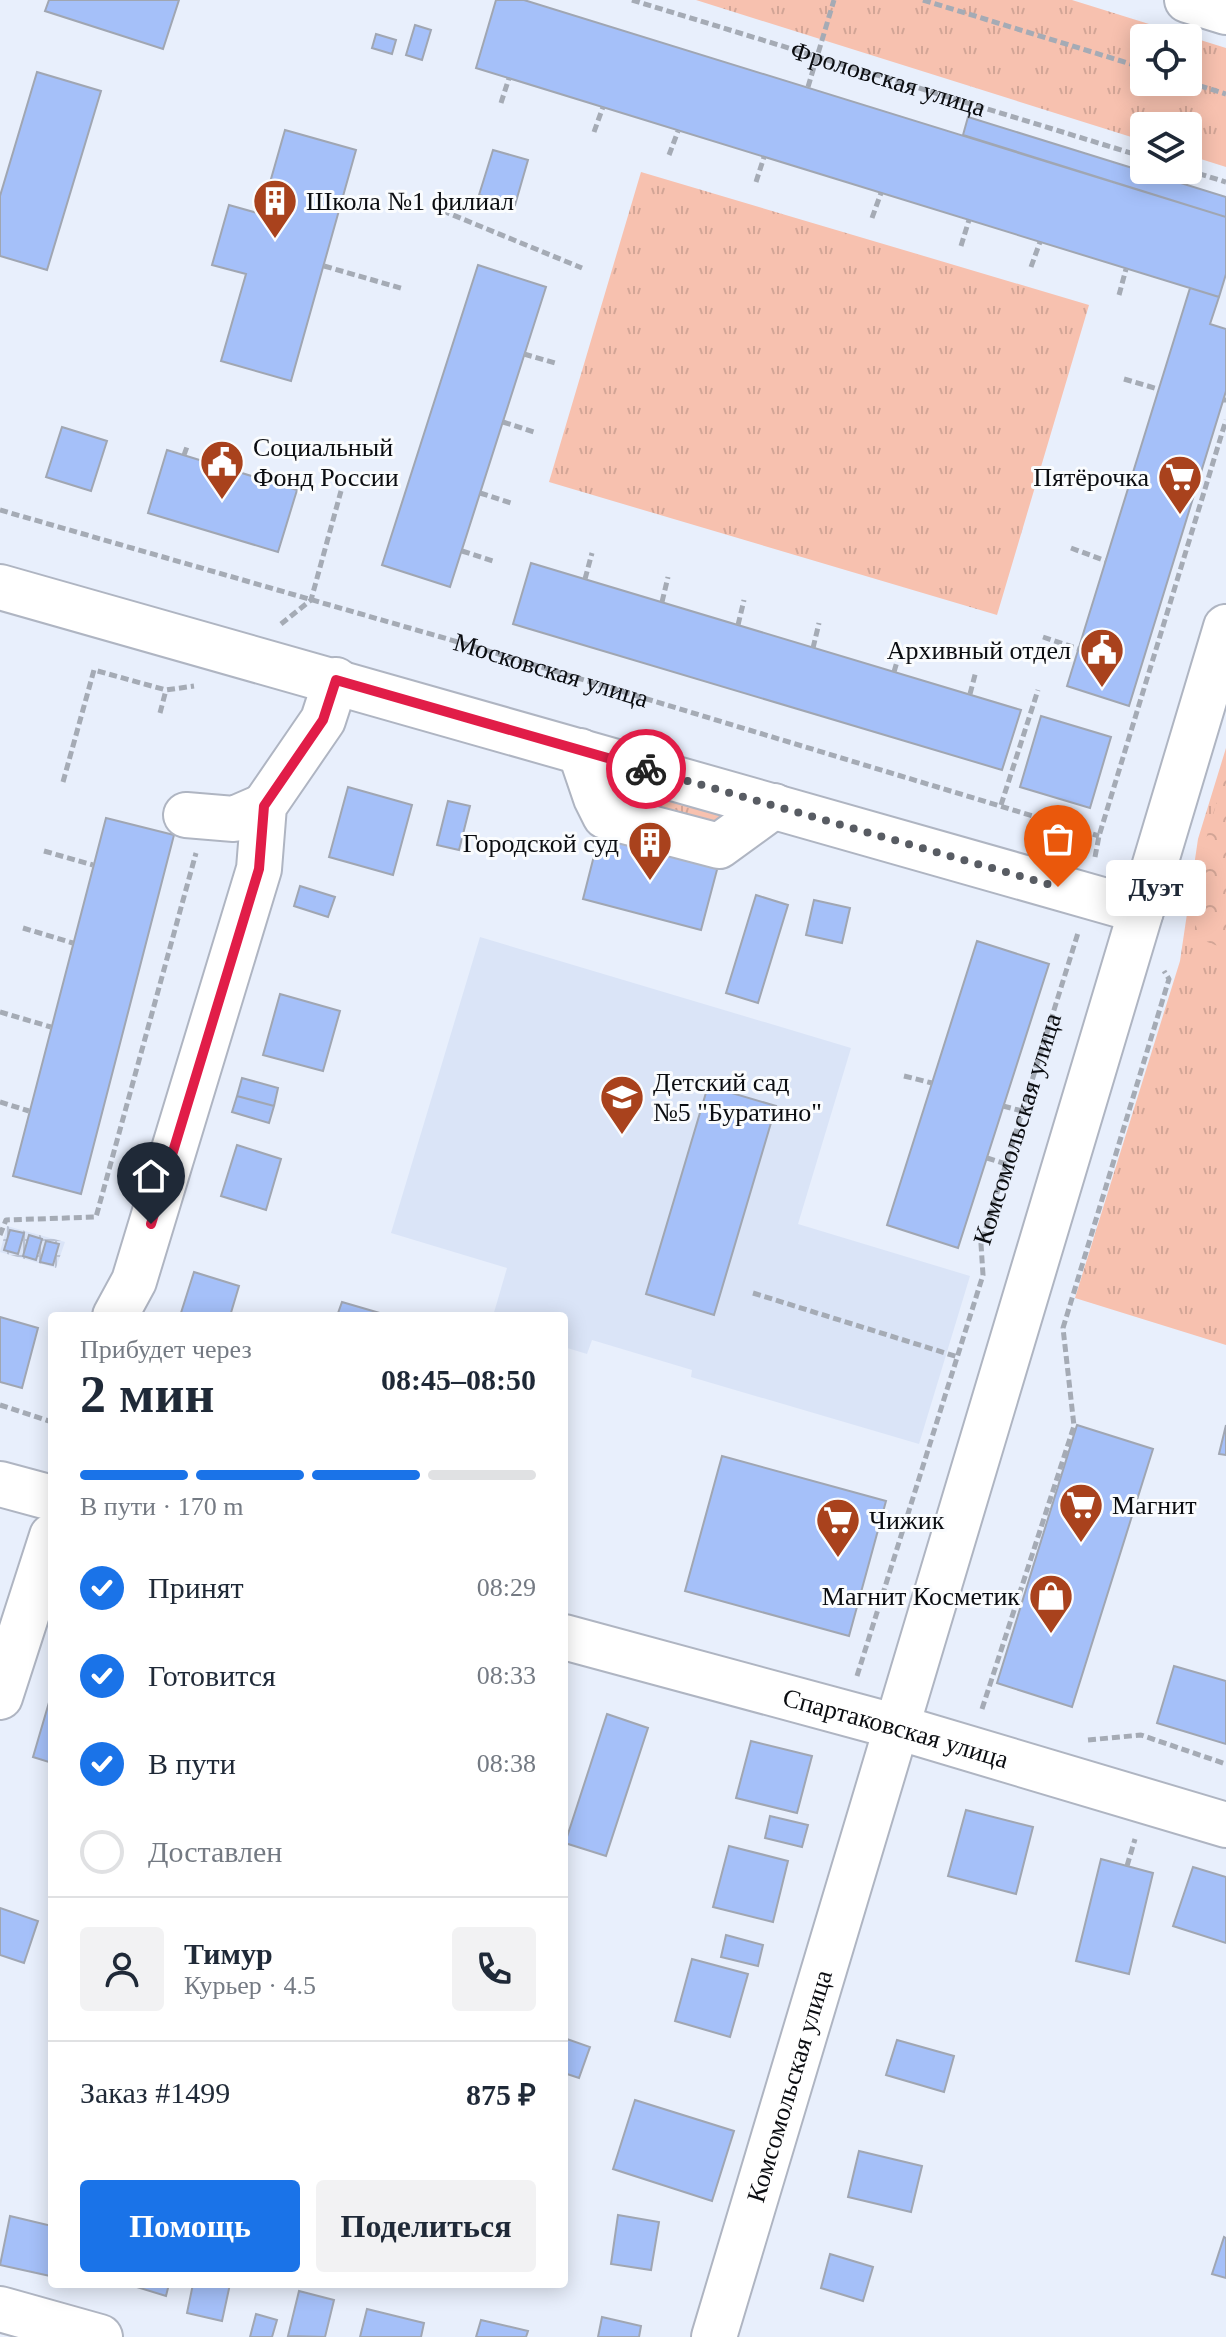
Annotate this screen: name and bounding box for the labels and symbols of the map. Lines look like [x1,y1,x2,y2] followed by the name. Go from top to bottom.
[787,36,990,123] street label: Фроловская улица
[251,177,299,240] building icon: Школа №1 филиал
[306,187,514,216] place label: Школа №1 филиал
[253,433,399,492] place label: Социальный Фонд России
[198,438,246,501] public building icon: Социальный Фонд России
[1156,453,1204,516] supermarket icon: Пятёрочка
[1033,463,1149,492] place label: Пятёрочка
[1078,626,1126,689] public building icon: Архивный отдел
[450,627,652,714] street label: Московская улица
[887,636,1071,665] place label: Архивный отдел
[606,729,686,809] courier
[1024,805,1092,887] pin
[626,819,674,882] building icon: Городской суд
[463,829,619,858] place label: Городской суд
[1106,859,1206,915] callout: Дуэт
[968,1009,1067,1248] street label: Комсомольская улица
[653,1068,822,1127] place label: Детский сад №5 "Буратино"
[598,1073,646,1136] school or university icon: Детский сад №5 "Буратино"
[117,1142,185,1224] pin
[1057,1481,1105,1544] supermarket icon: Магнит
[1112,1491,1197,1520] place label: Магнит
[814,1496,862,1559] supermarket icon: Чижик
[869,1506,945,1535] place label: Чижик
[1027,1572,1075,1635] shop icon: Магнит Косметик
[822,1582,1020,1611] place label: Магнит Косметик
[780,1683,1012,1775] street label: Спартаковская улица
[741,1966,838,2206] street label: Комсомольская улица

